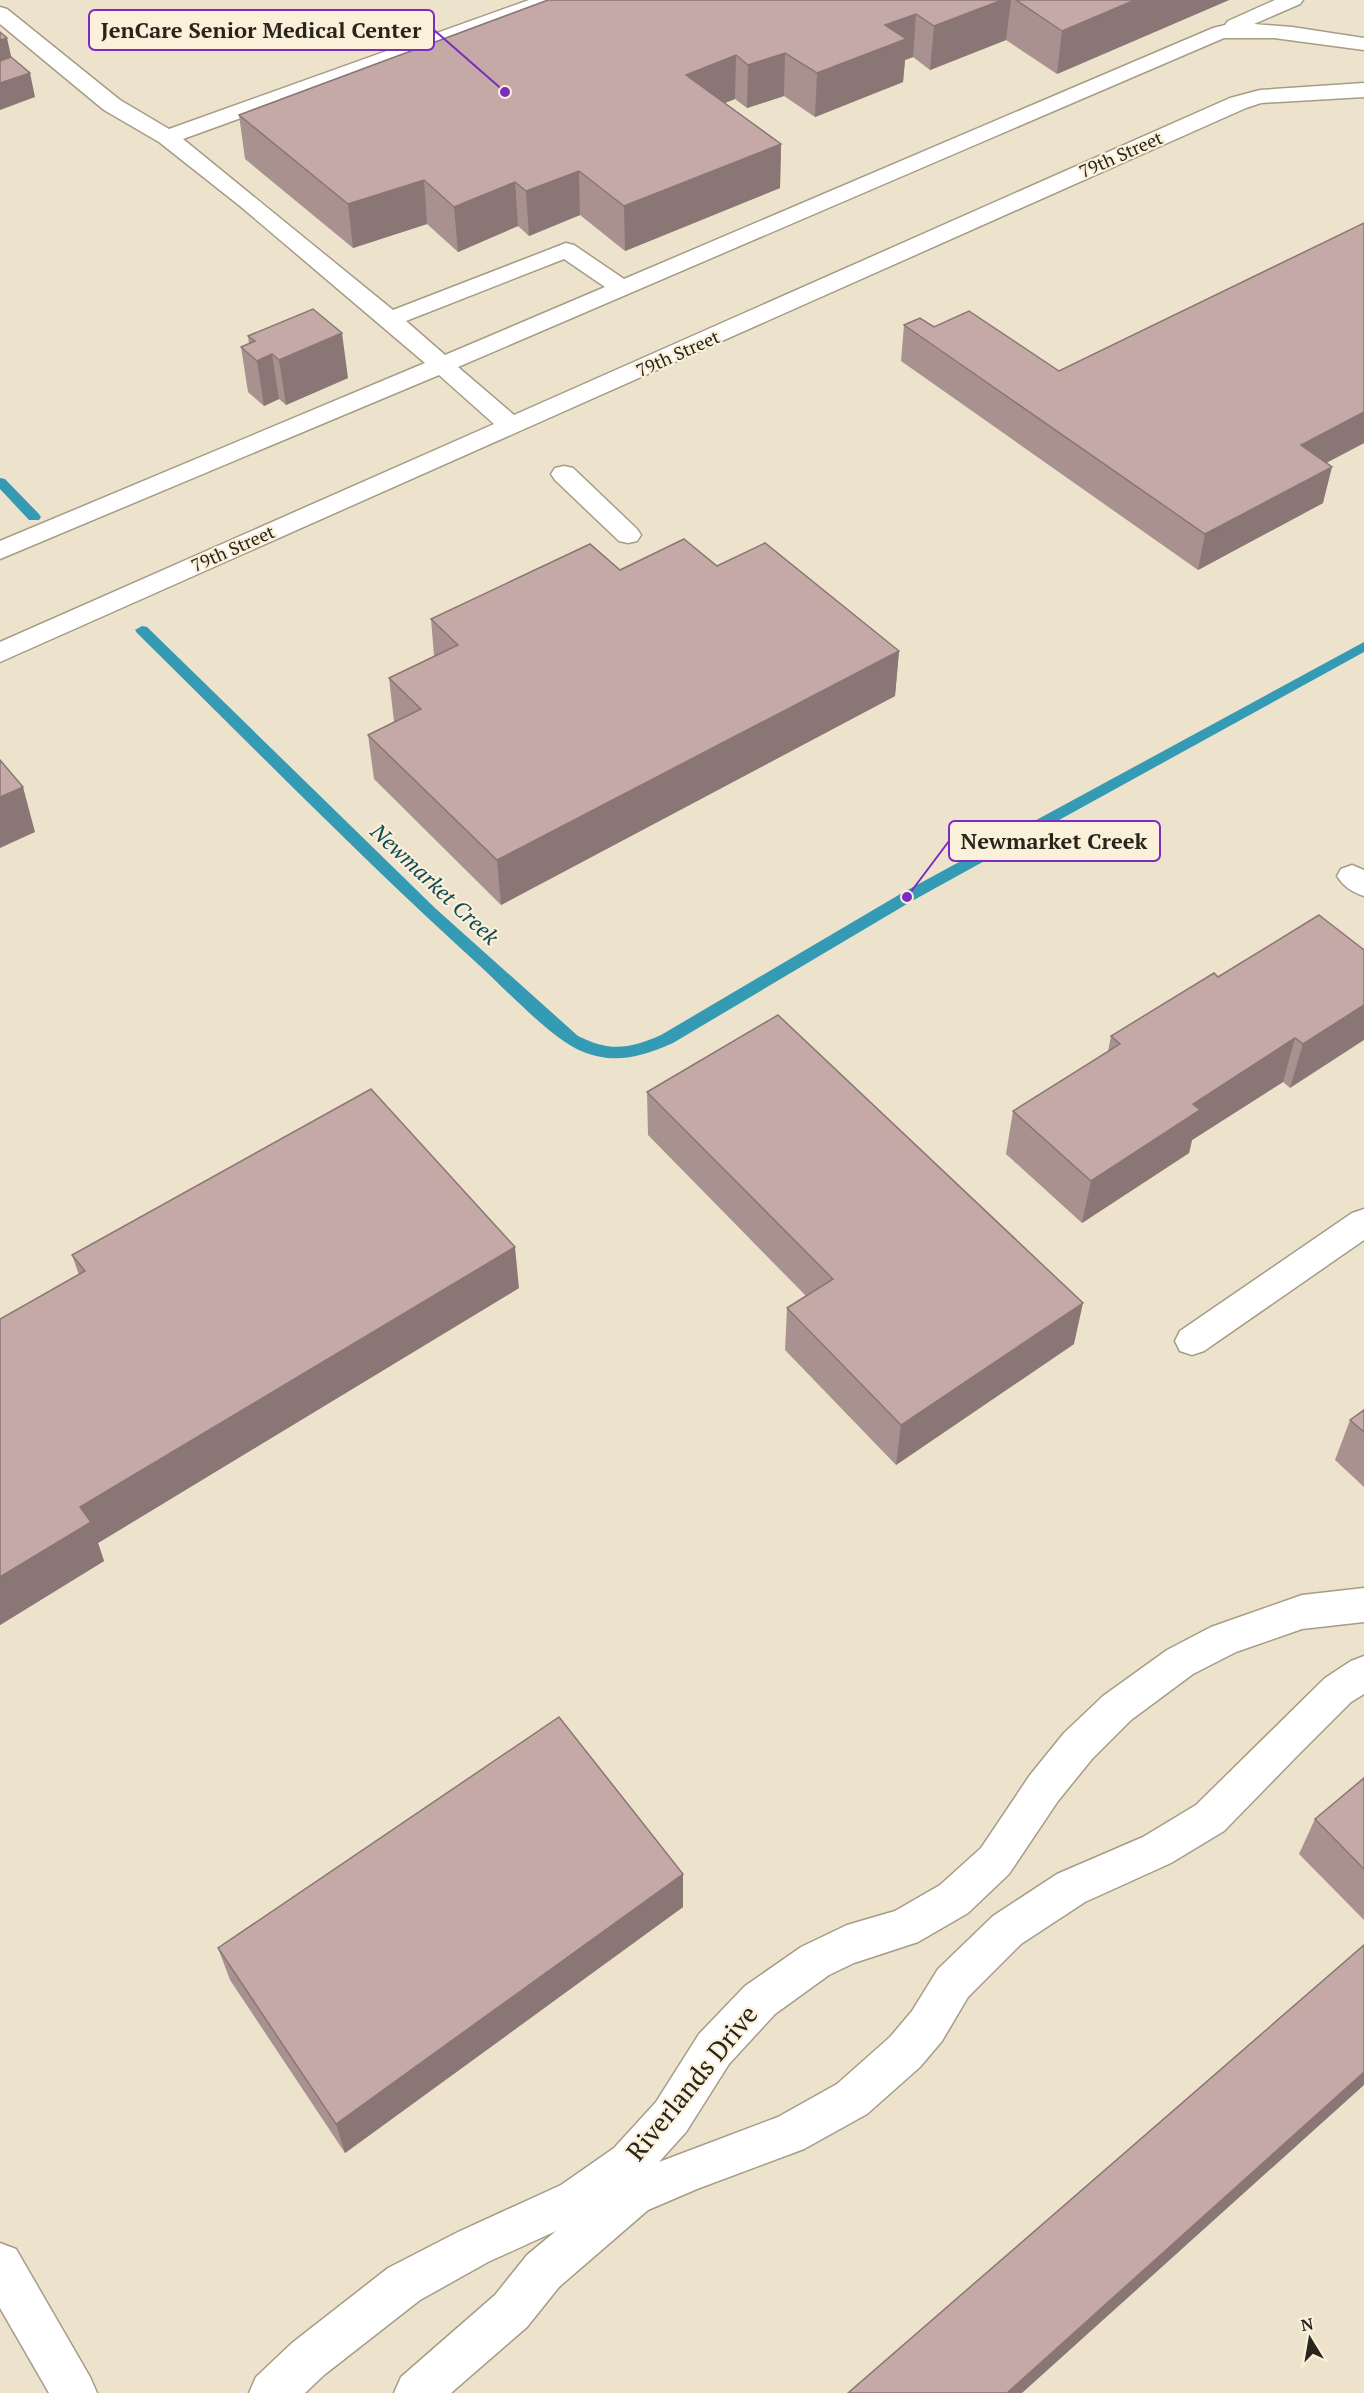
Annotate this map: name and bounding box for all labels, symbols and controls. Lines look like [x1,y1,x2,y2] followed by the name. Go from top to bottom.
[89,10,434,50] callout: JenCare Senior Medical Center
[101,15,422,44] text: JenCare Senior Medical Center
[1075,125,1166,183] street label: 79th Street
[632,324,723,382] street label: 79th Street
[187,519,278,577] street label: 79th Street
[364,816,506,951] water label: Newmarket Creek
[949,821,1160,861] callout: Newmarket Creek
[961,826,1148,855] text: Newmarket Creek
[618,1998,764,2167] street label: Riverlands Drive
[1280,2309,1340,2369] north arrow
[1299,2312,1315,2336] text: N

